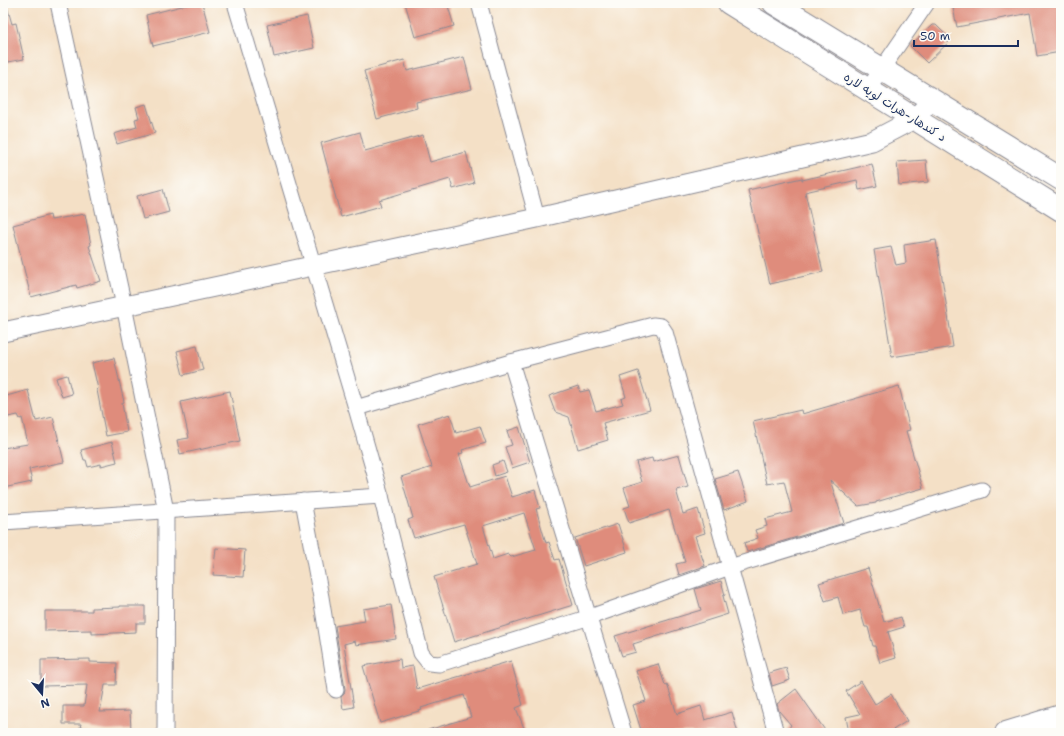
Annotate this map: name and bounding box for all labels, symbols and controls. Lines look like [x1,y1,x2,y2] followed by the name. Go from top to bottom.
[914,22,1018,48] scale bar
[920,28,950,44] text: 50 m
[841,69,949,145] street label: د کندهار-هرات لويه لاره
[22,674,62,714] north arrow
[38,695,51,712] text: N

